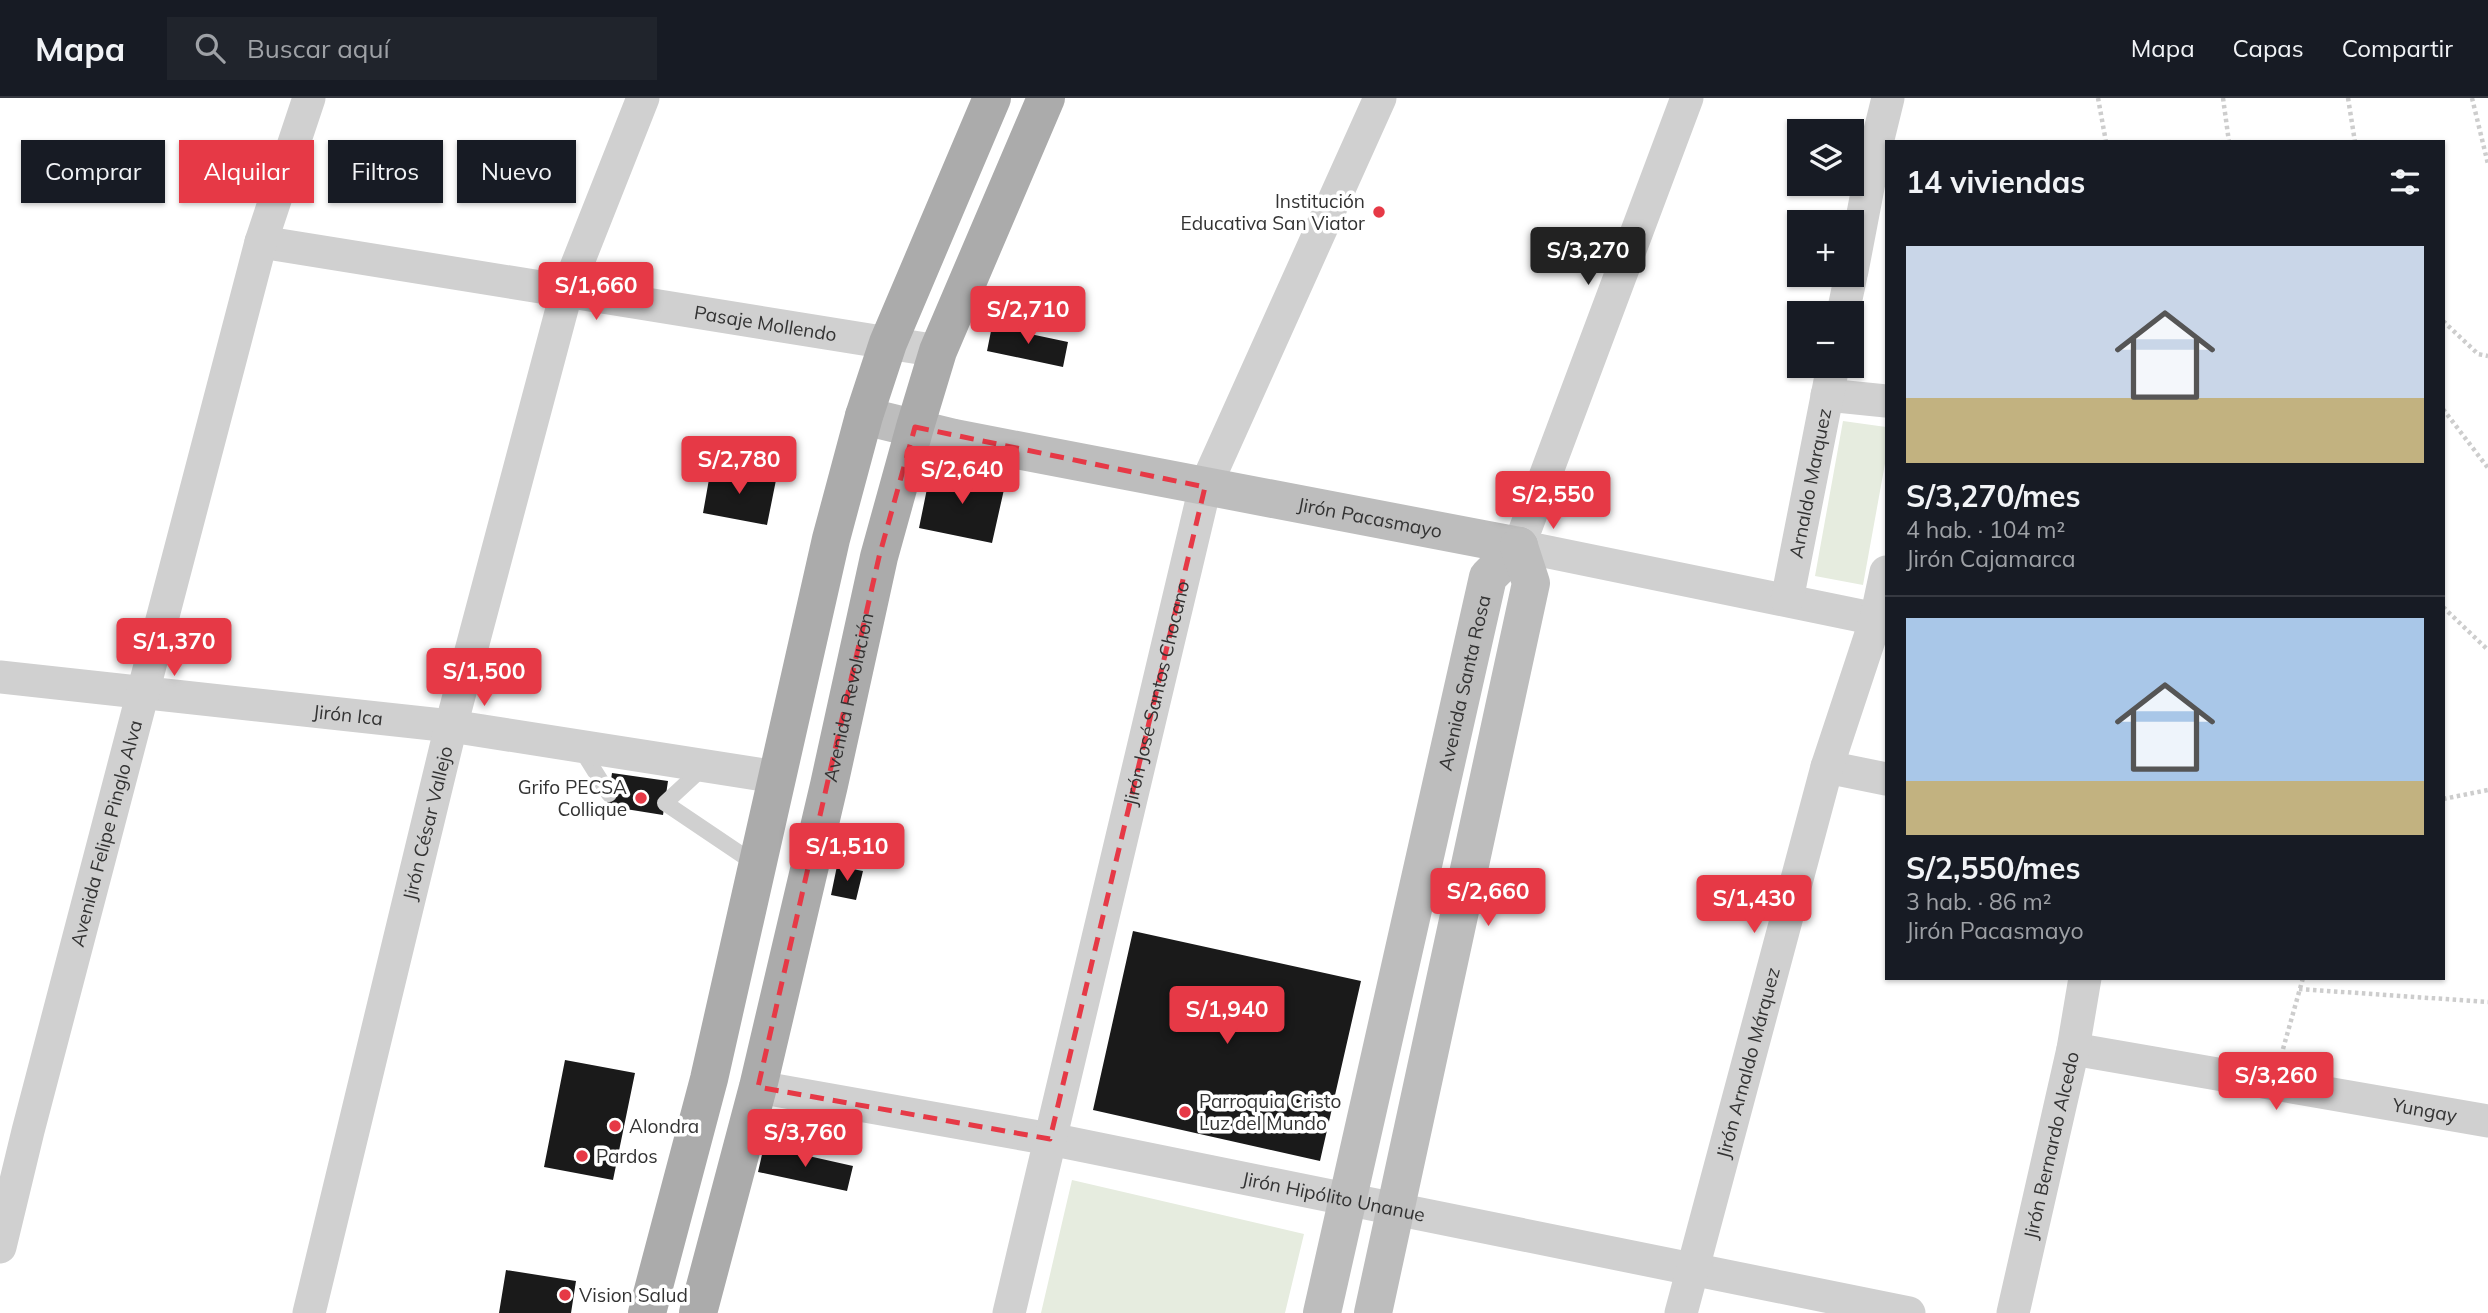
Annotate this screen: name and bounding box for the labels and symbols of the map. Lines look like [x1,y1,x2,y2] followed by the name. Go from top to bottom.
[1181,189,1365,235] place label: Institución Educativa San Viator
[1371,204,1387,220] marker: Institución Educativa San Viator
[1523,228,1653,287] pin: S/3,270
[531,262,661,322] pin: S/1,660
[963,286,1093,346] pin: S/2,710
[693,300,838,347] street label: Pasaje Mollendo
[1783,406,1836,560] street label: Arnaldo Marquez
[674,436,804,496] pin: S/2,780
[897,446,1027,506] pin: S/2,640
[1488,472,1618,531] pin: S/2,550
[1295,492,1444,543] street label: Jirón Pacasmayo
[1118,578,1194,808] street label: Jirón José Santos Chocano
[1433,593,1496,773] street label: Avenida Santa Rosa
[818,610,878,784] street label: Avenida Revolución
[109,618,239,678] pin: S/1,370
[419,648,549,708] pin: S/1,500
[312,699,384,731] street label: Jirón Ica
[65,717,147,949] street label: Avenida Felipe Pinglo Alva
[397,743,458,903] street label: Jirón César Vallejo
[518,775,627,821] place label: Grifo PECSA Collique
[633,790,649,806] marker: Grifo PECSA Collique
[782,824,912,883] pin: S/1,510
[1423,868,1553,928] pin: S/2,660
[1689,876,1819,935] pin: S/1,430
[1711,965,1785,1161] street label: Jirón Arnaldo Márquez
[1162,986,1292,1046] pin: S/1,940
[2018,1049,2084,1241] street label: Jirón Bernardo Alcedo
[2211,1052,2341,1112] pin: S/3,260
[1199,1089,1341,1135] place label: Parroquia Cristo Luz del Mundo
[2390,1092,2459,1127] street label: Yungay
[1177,1104,1193,1120] marker: Parroquia Cristo Luz del Mundo
[740,1110,870,1169] pin: S/3,760
[629,1114,699,1138] place label: Alondra
[607,1118,623,1134] marker: Alondra
[596,1144,658,1168] place label: Pardos
[574,1148,590,1164] marker: Pardos
[1240,1166,1427,1227] street label: Jirón Hipólito Unanue
[579,1283,688,1307] place label: Vision Salud
[557,1287,573,1303] marker: Vision Salud

